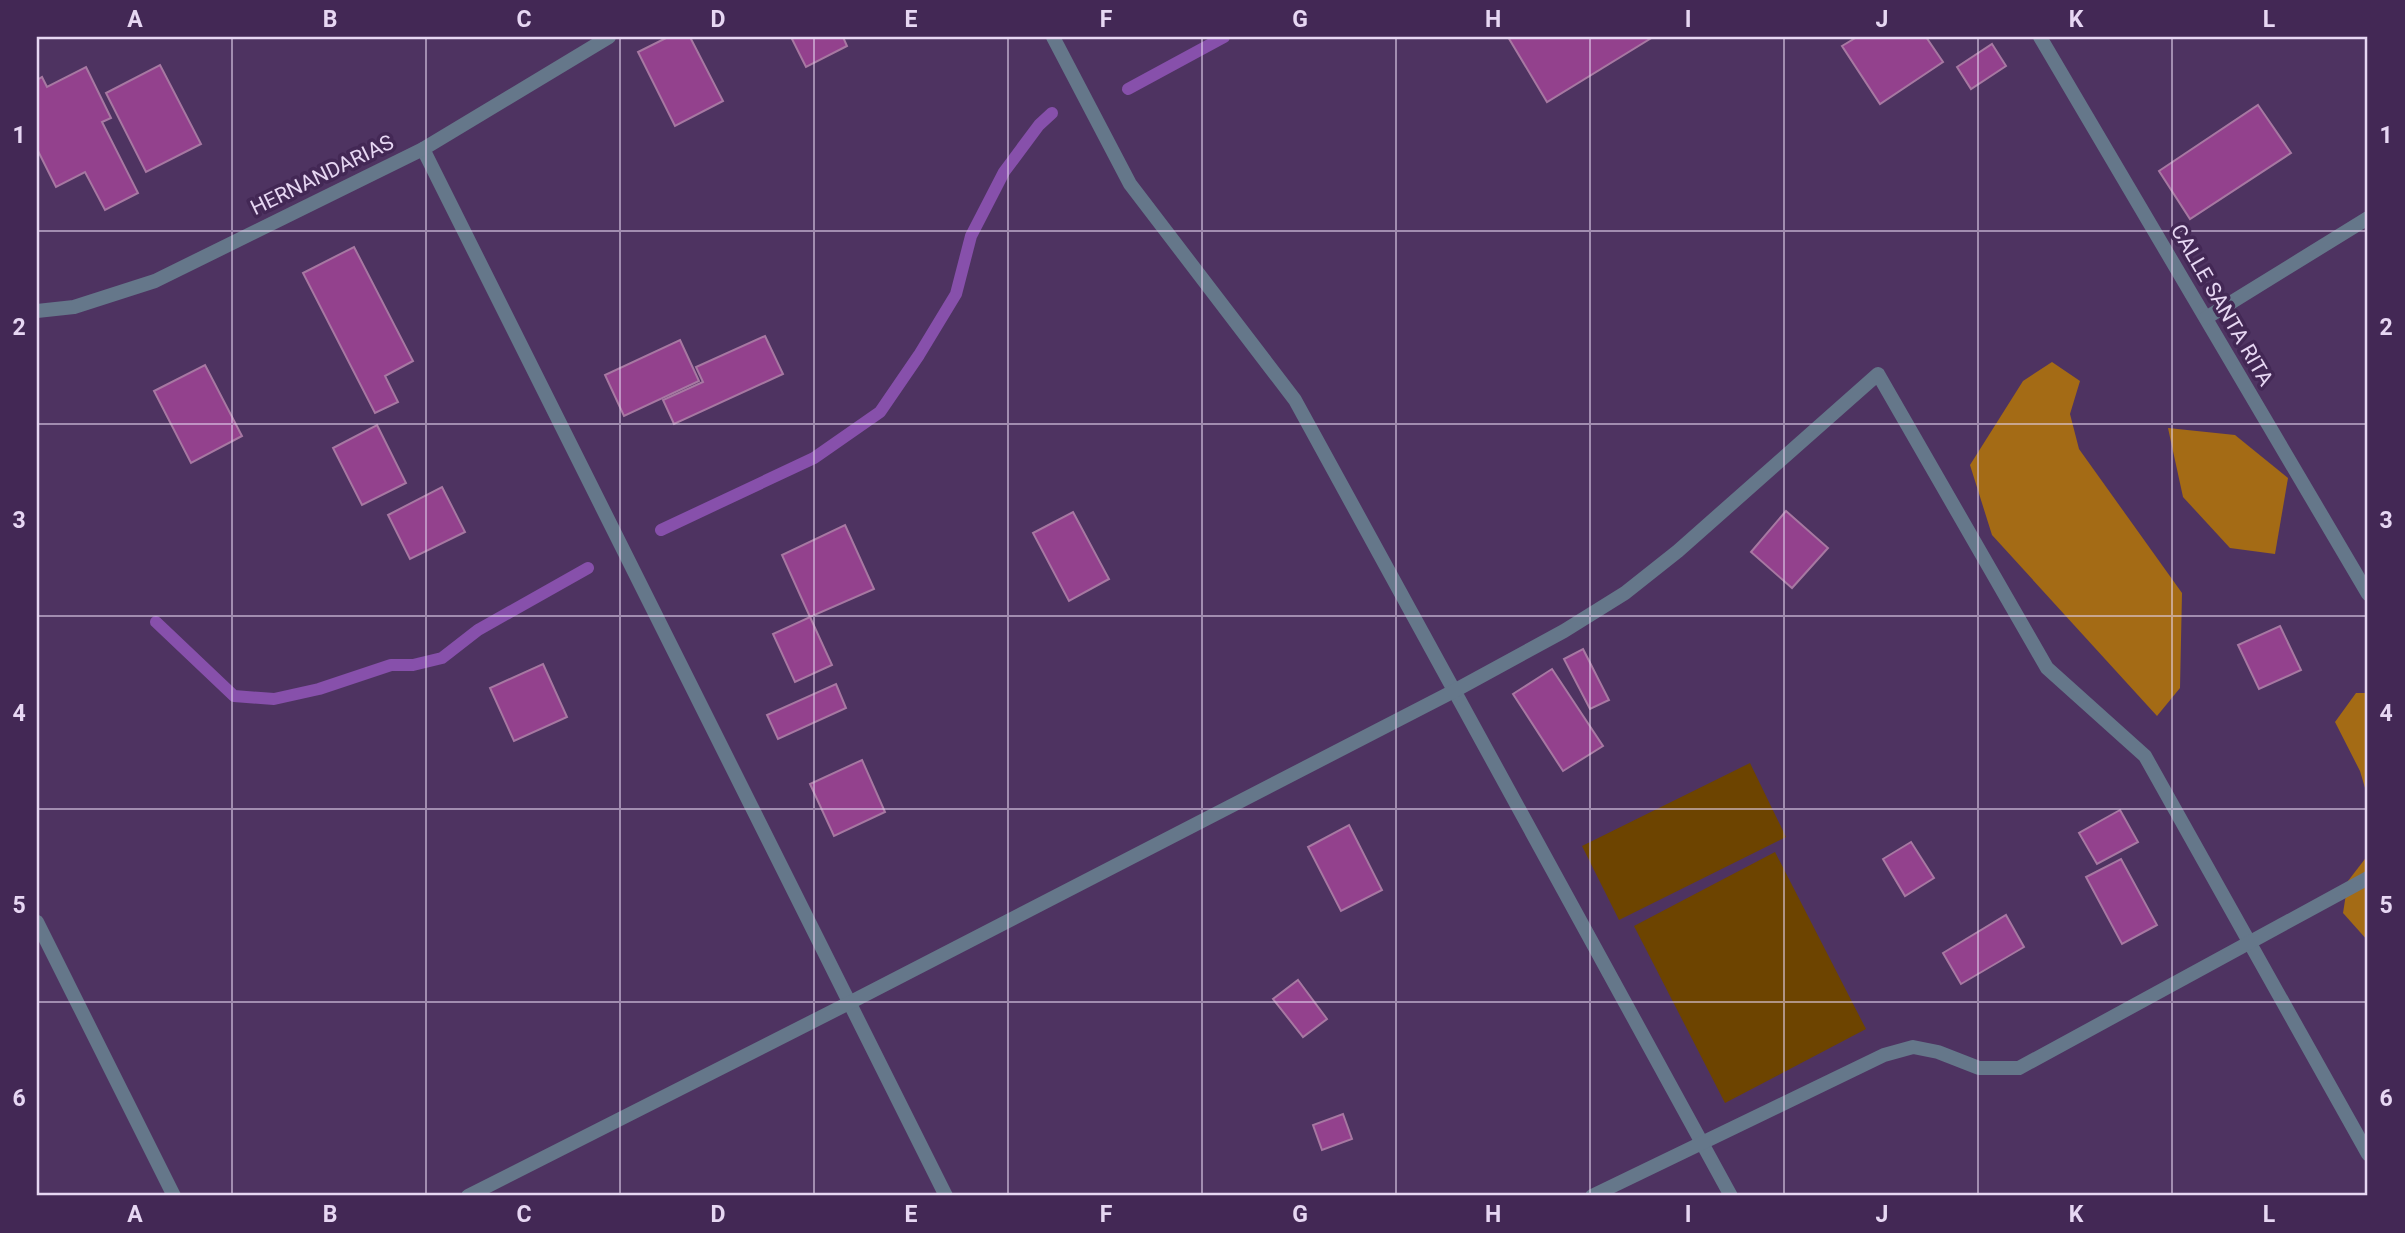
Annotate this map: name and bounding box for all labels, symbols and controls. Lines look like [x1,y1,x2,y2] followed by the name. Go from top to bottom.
[127,6,143,33] text: A
[323,6,337,33] text: B
[516,6,532,33] text: C
[711,6,725,33] text: D
[905,6,918,33] text: E
[1100,6,1113,33] text: F
[1292,6,1308,33] text: G
[1485,6,1501,33] text: H
[1685,6,1691,33] text: I
[1876,6,1888,33] text: J
[2069,6,2084,33] text: K
[2263,6,2275,33] text: L
[12,122,26,149] text: 1
[2379,122,2393,149] text: 1
[247,130,397,220] street label: HERNANDARIAS
[2166,220,2278,390] street label: CALLE SANTA RITA
[12,314,26,341] text: 2
[2379,314,2393,341] text: 2
[12,507,26,534] text: 3
[2379,507,2393,534] text: 3
[12,700,26,727] text: 4
[2379,700,2393,727] text: 4
[12,892,26,919] text: 5
[2379,892,2393,919] text: 5
[12,1085,26,1112] text: 6
[2379,1085,2393,1112] text: 6
[127,1201,143,1228] text: A
[323,1201,337,1228] text: B
[516,1201,532,1228] text: C
[711,1201,725,1228] text: D
[905,1201,918,1228] text: E
[1100,1201,1113,1228] text: F
[1292,1201,1308,1228] text: G
[1485,1201,1501,1228] text: H
[1685,1201,1691,1228] text: I
[1876,1201,1888,1228] text: J
[2069,1201,2084,1228] text: K
[2263,1201,2275,1228] text: L

